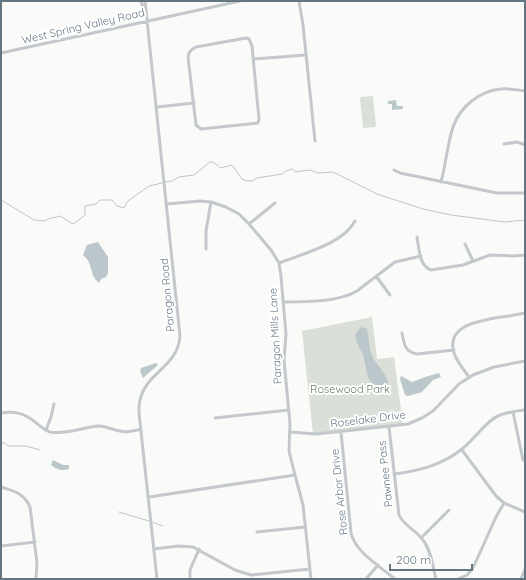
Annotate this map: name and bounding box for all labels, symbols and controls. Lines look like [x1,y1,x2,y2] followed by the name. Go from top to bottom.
[20,5,146,47] street label: West Spring Valley Road
[157,258,177,332] street label: Paragon Road
[265,288,285,384] street label: Paragon Mills Lane
[310,382,390,396] park label: Rosewood Park
[329,407,407,431] street label: Roselake Drive
[375,440,395,508] street label: Pawnee Pass
[328,448,350,536] street label: Rose Arbor Drive
[390,546,472,572] scale bar
[396,552,431,567] text: 200 m

